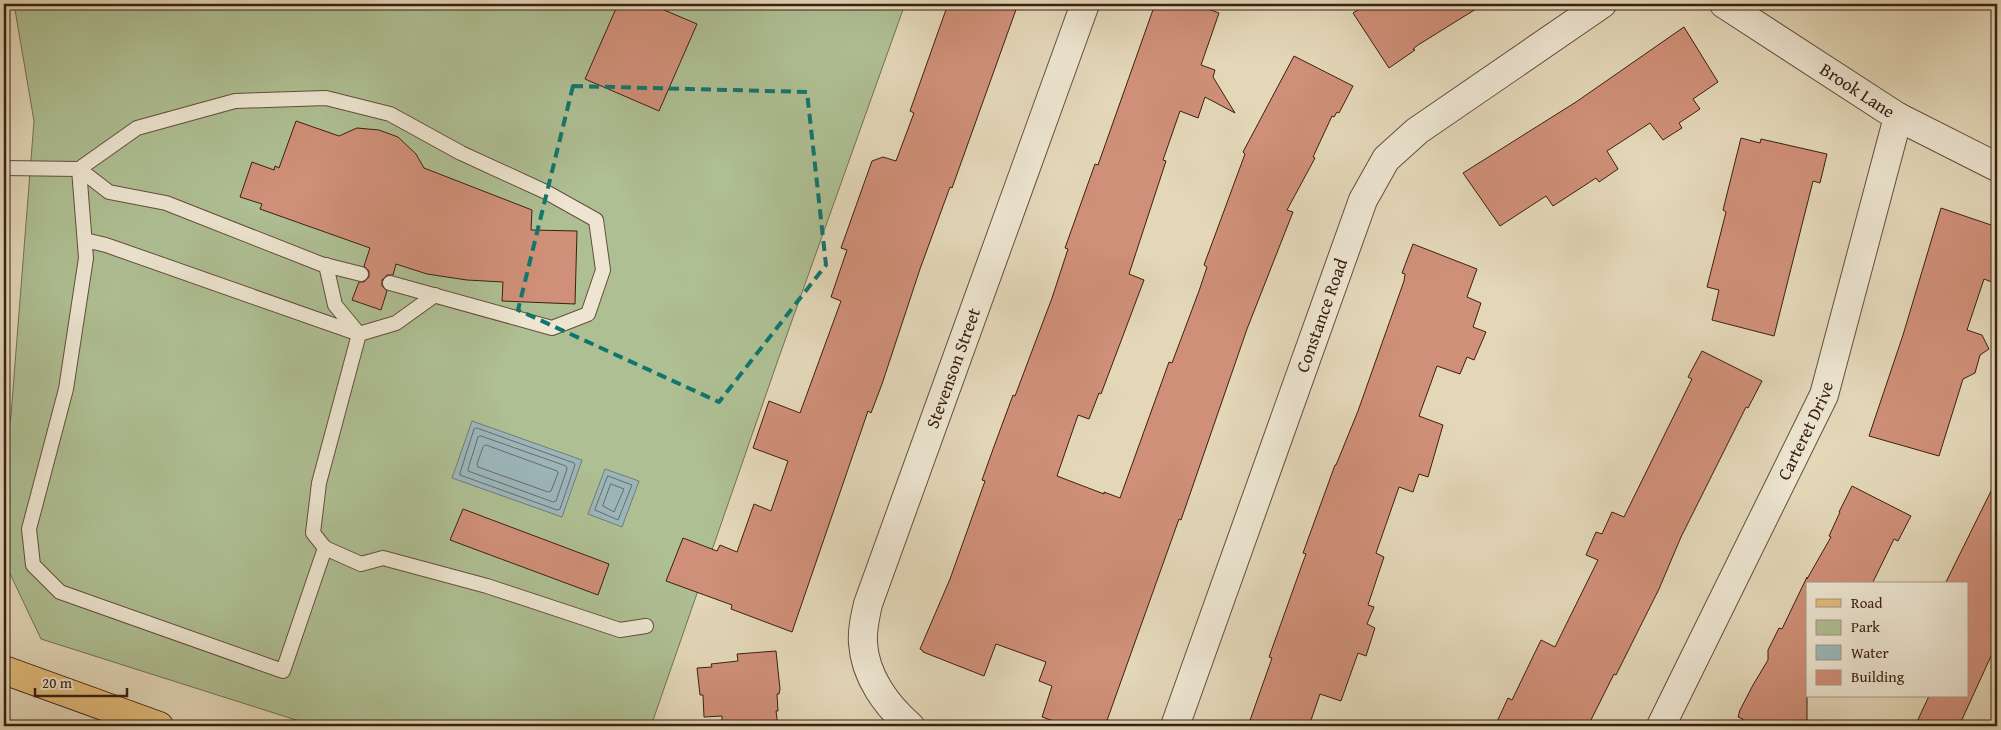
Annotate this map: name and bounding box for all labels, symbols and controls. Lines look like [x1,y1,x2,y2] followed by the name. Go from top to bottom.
[1815,56,1900,125] street label: Brook Lane
[1288,254,1354,376] street label: Constance Road
[919,303,987,432] street label: Stevenson Street
[1770,378,1840,485] street label: Carteret Drive
[1806,582,1968,698] legend
[1851,592,1882,613] text: Road
[1851,616,1880,637] text: Park
[1851,642,1889,663] text: Water
[35,665,128,697] scale bar
[1851,666,1905,687] text: Building
[42,672,73,693] text: 20 m

